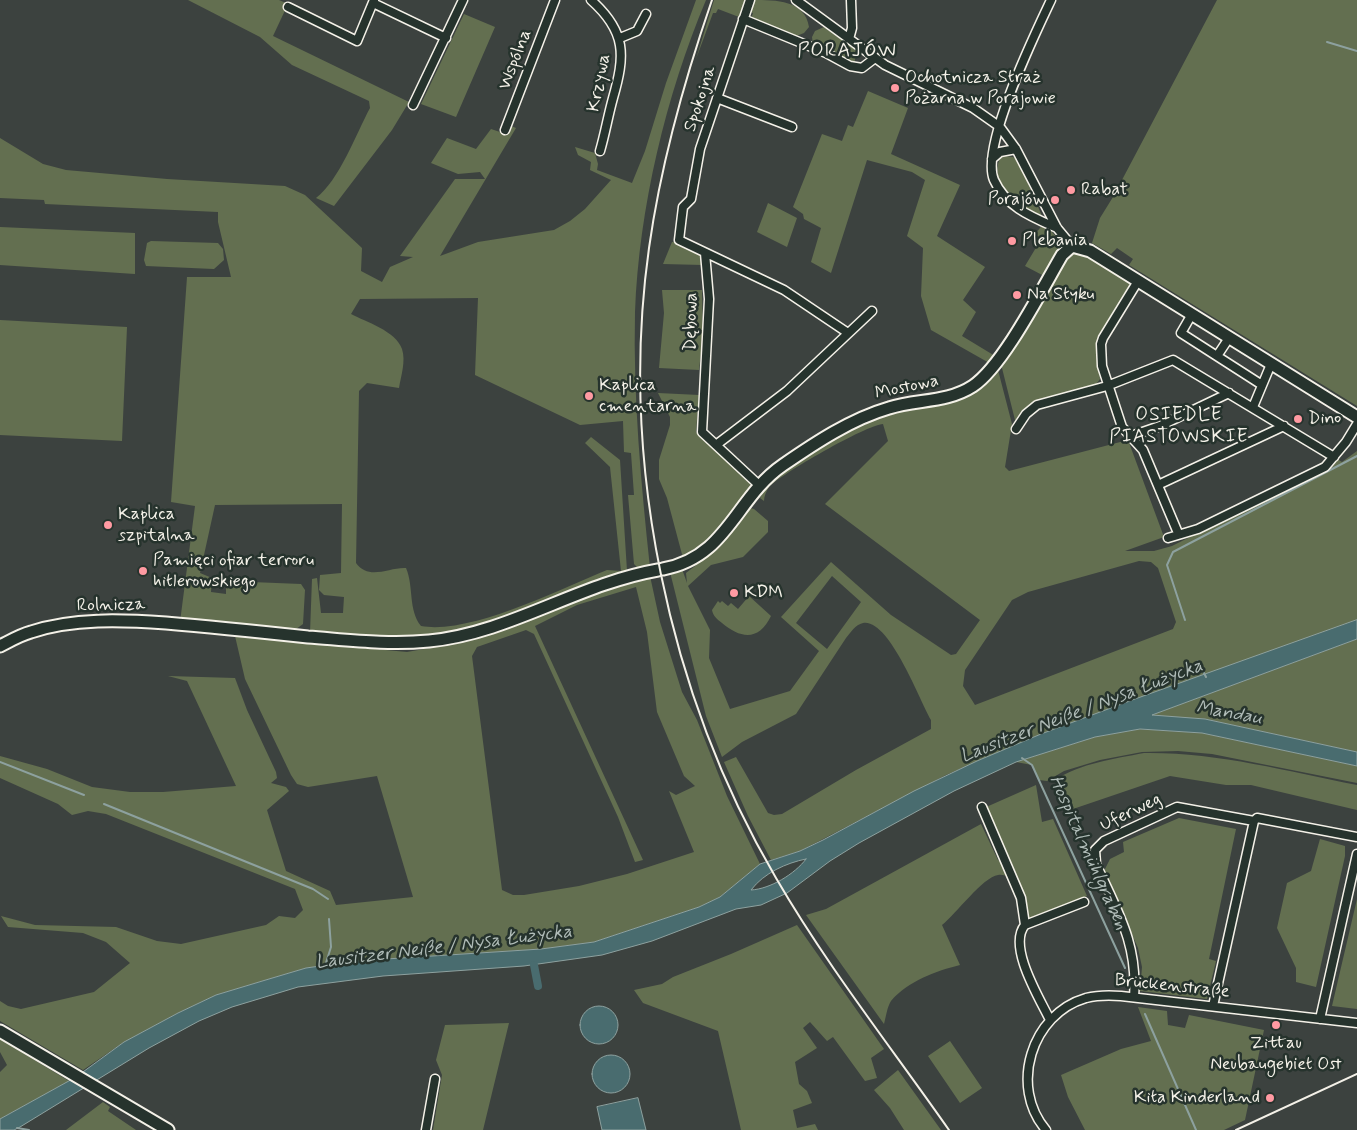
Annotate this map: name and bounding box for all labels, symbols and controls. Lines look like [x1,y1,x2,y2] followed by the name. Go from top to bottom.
[495,27,537,93] street label: Wspólna
[797,40,897,64] district label: PORAJÓW
[584,52,616,114] street label: Krzywa
[680,63,722,135] street label: Spokojna
[905,67,1056,110] place label: Ochotnicza Straż Pożarna w Porajowie
[889,82,901,94] marker: Ochotnicza Straż Pożarna w Porajowie
[1081,179,1128,201] place label: Rabat
[1065,184,1077,196] marker: Rabat
[988,189,1045,211] place label: Porajów
[1049,194,1061,206] marker: Porajów
[1022,230,1088,252] place label: Plebania
[1006,235,1018,247] marker: Plebania
[1027,284,1094,306] place label: Na Styku
[1011,289,1023,301] marker: Na Styku
[681,293,703,351] street label: Dębowa
[873,371,941,405] street label: Mostowa
[599,375,696,418] place label: Kaplica cmentarna
[583,390,595,402] marker: Kaplica cmentarna
[1109,405,1249,449] district label: OSIEDLE PIASTOWSKIE
[1308,408,1341,430] place label: Dino
[1292,413,1304,425] marker: Dino
[118,504,195,546] place label: Kaplica szpitalna
[102,519,114,531] marker: Kaplica szpitalna
[153,550,314,592] place label: Pamięci ofiar terroru hitlerowskiego
[137,565,149,577] marker: Pamięci ofiar terroru hitlerowskiego
[744,582,783,604] place label: KDM
[728,587,740,599] marker: KDM
[76,595,146,617] street label: Rolnicza
[957,655,1207,769] water label: Lausitzer Neiße / Nysa Łużycka
[1194,697,1264,731] water label: Mandau
[1043,772,1131,934] water label: Hospitalmühlgraben
[1097,789,1165,837] street label: Uferweg
[314,921,574,975] water label: Lausitzer Neiße / Nysa Łużycka
[1113,970,1231,1004] street label: Brückenstraße
[1270,1019,1282,1031] marker: Zittau Neubaugebiet Ost
[1210,1033,1342,1076] place label: Zittau Neubaugebiet Ost
[1134,1087,1260,1109] place label: Kita Kinderland
[1264,1092,1276,1104] marker: Kita Kinderland

